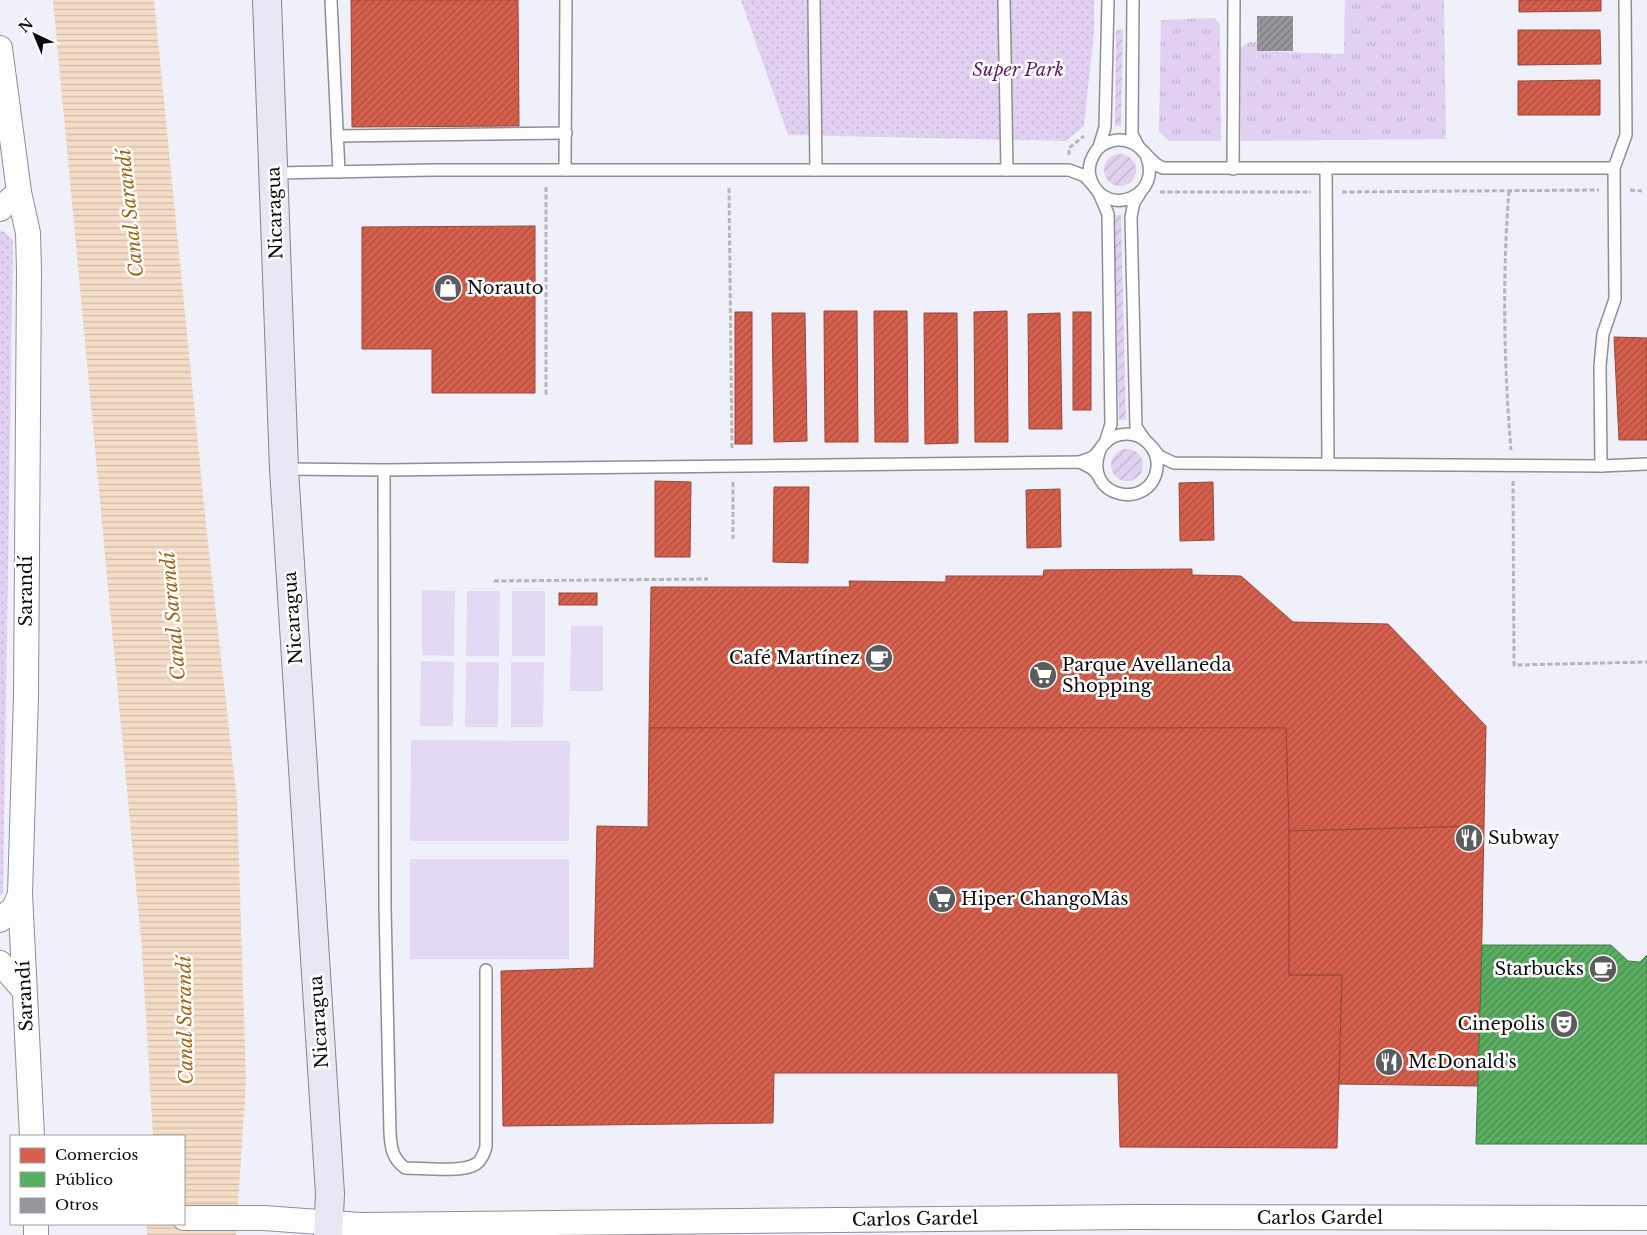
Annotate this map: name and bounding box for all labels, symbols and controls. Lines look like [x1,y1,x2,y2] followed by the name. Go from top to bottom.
[10,10,60,60] north arrow
[15,15,37,37] text: N
[972,59,1064,81] park label: Super Park
[112,146,148,278] water label: Canal Sarandí
[262,166,288,260] street label: Nicaragua
[433,273,463,303] shop icon: Norauto
[467,277,544,299] place label: Norauto
[156,549,190,681] water label: Canal Sarandí
[15,555,37,626] street label: Sarandí
[279,571,307,665] street label: Nicaragua
[864,643,894,673] cafe icon: Café Martínez
[729,647,860,669] place label: Café Martínez
[1062,654,1231,697] place label: Parque Avellaneda Shopping
[1028,660,1058,690] supermarket icon: Parque Avellaneda Shopping
[1454,823,1484,853] restaurant icon: Subway
[1488,827,1560,849] place label: Subway
[927,884,957,914] supermarket icon: Hiper ChangoMâs
[961,888,1129,910] place label: Hiper ChangoMâs
[172,954,198,1085] water label: Canal Sarandí
[1588,954,1618,984] cafe icon: Starbucks
[1494,958,1584,980] place label: Starbucks
[12,959,38,1032] street label: Sarandí
[305,975,333,1069] street label: Nicaragua
[1549,1009,1579,1039] theatre icon: Cinepolis
[1458,1013,1545,1035] place label: Cinepolis
[1374,1047,1404,1077] restaurant icon: McDonald's
[1408,1051,1517,1073] place label: McDonald's
[10,1135,185,1225] legend
[55,1145,138,1164] text: Comercios
[55,1170,113,1189] text: Público
[55,1195,99,1214] text: Otros
[852,1207,978,1231] street label: Carlos Gardel
[1257,1207,1383,1229] street label: Carlos Gardel

